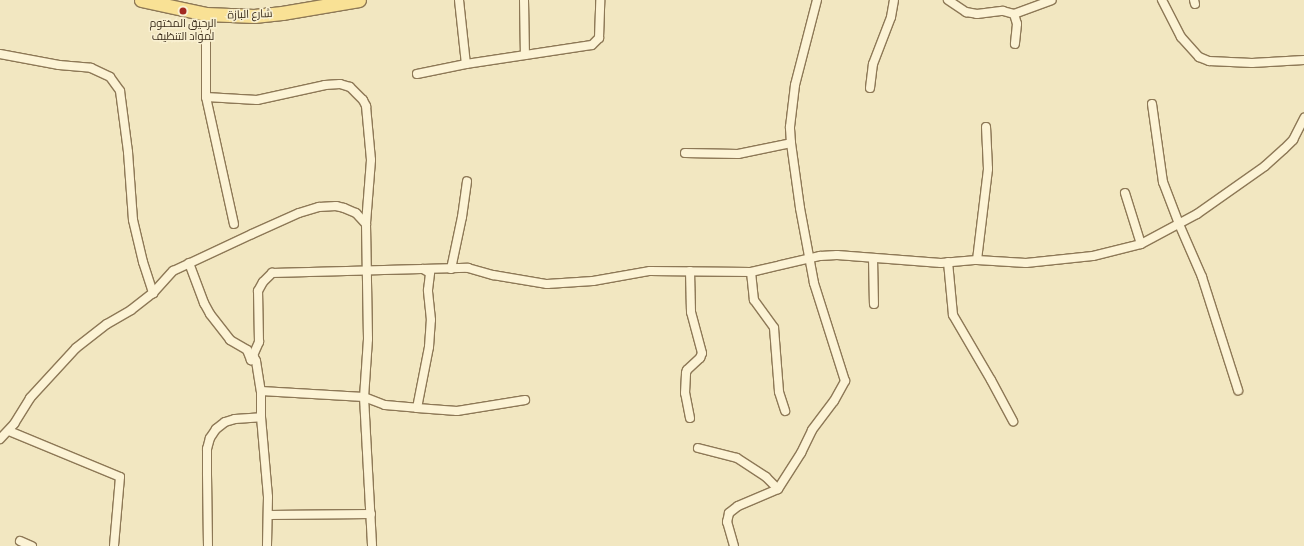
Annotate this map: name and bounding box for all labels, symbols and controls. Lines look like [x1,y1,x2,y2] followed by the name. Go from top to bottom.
[178,6,188,16] marker: الرحيق المختوم لمواد التنظيف
[227,7,273,21] street label: شارع البازة
[149,17,217,43] place label: الرحيق المختوم لمواد التنظيف

